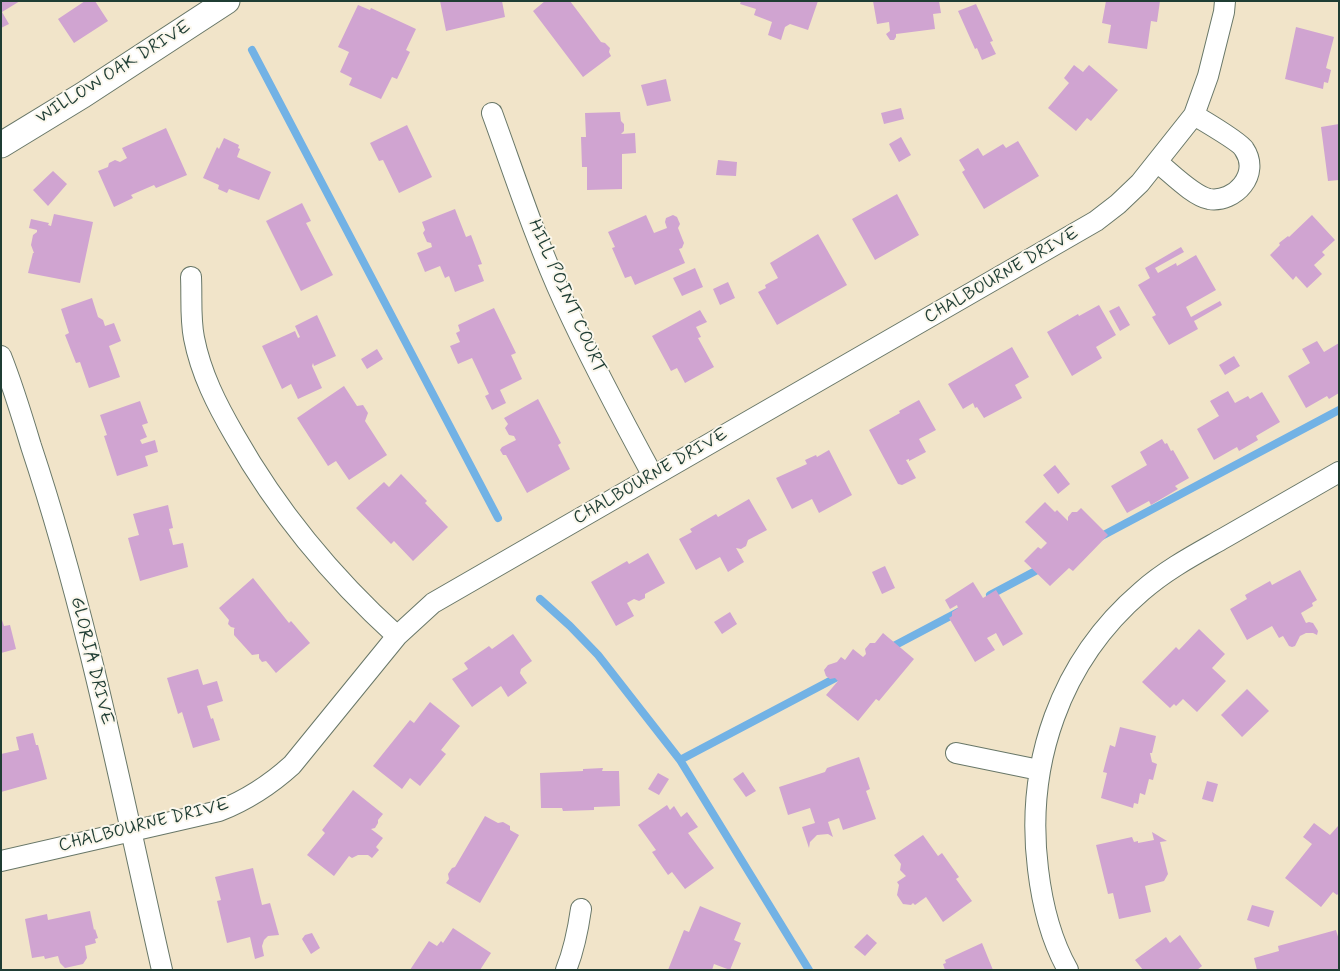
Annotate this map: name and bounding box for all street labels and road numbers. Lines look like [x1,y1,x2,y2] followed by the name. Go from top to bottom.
[33,17,195,129] street label: WILLOW OAK DRIVE
[522,217,610,377] street label: HILL POINT COURT
[921,223,1083,329] street label: CHALBOURNE DRIVE
[570,424,732,530] street label: CHALBOURNE DRIVE
[65,595,117,727] street label: GLORIA DRIVE
[57,794,231,858] street label: CHALBOURNE DRIVE

